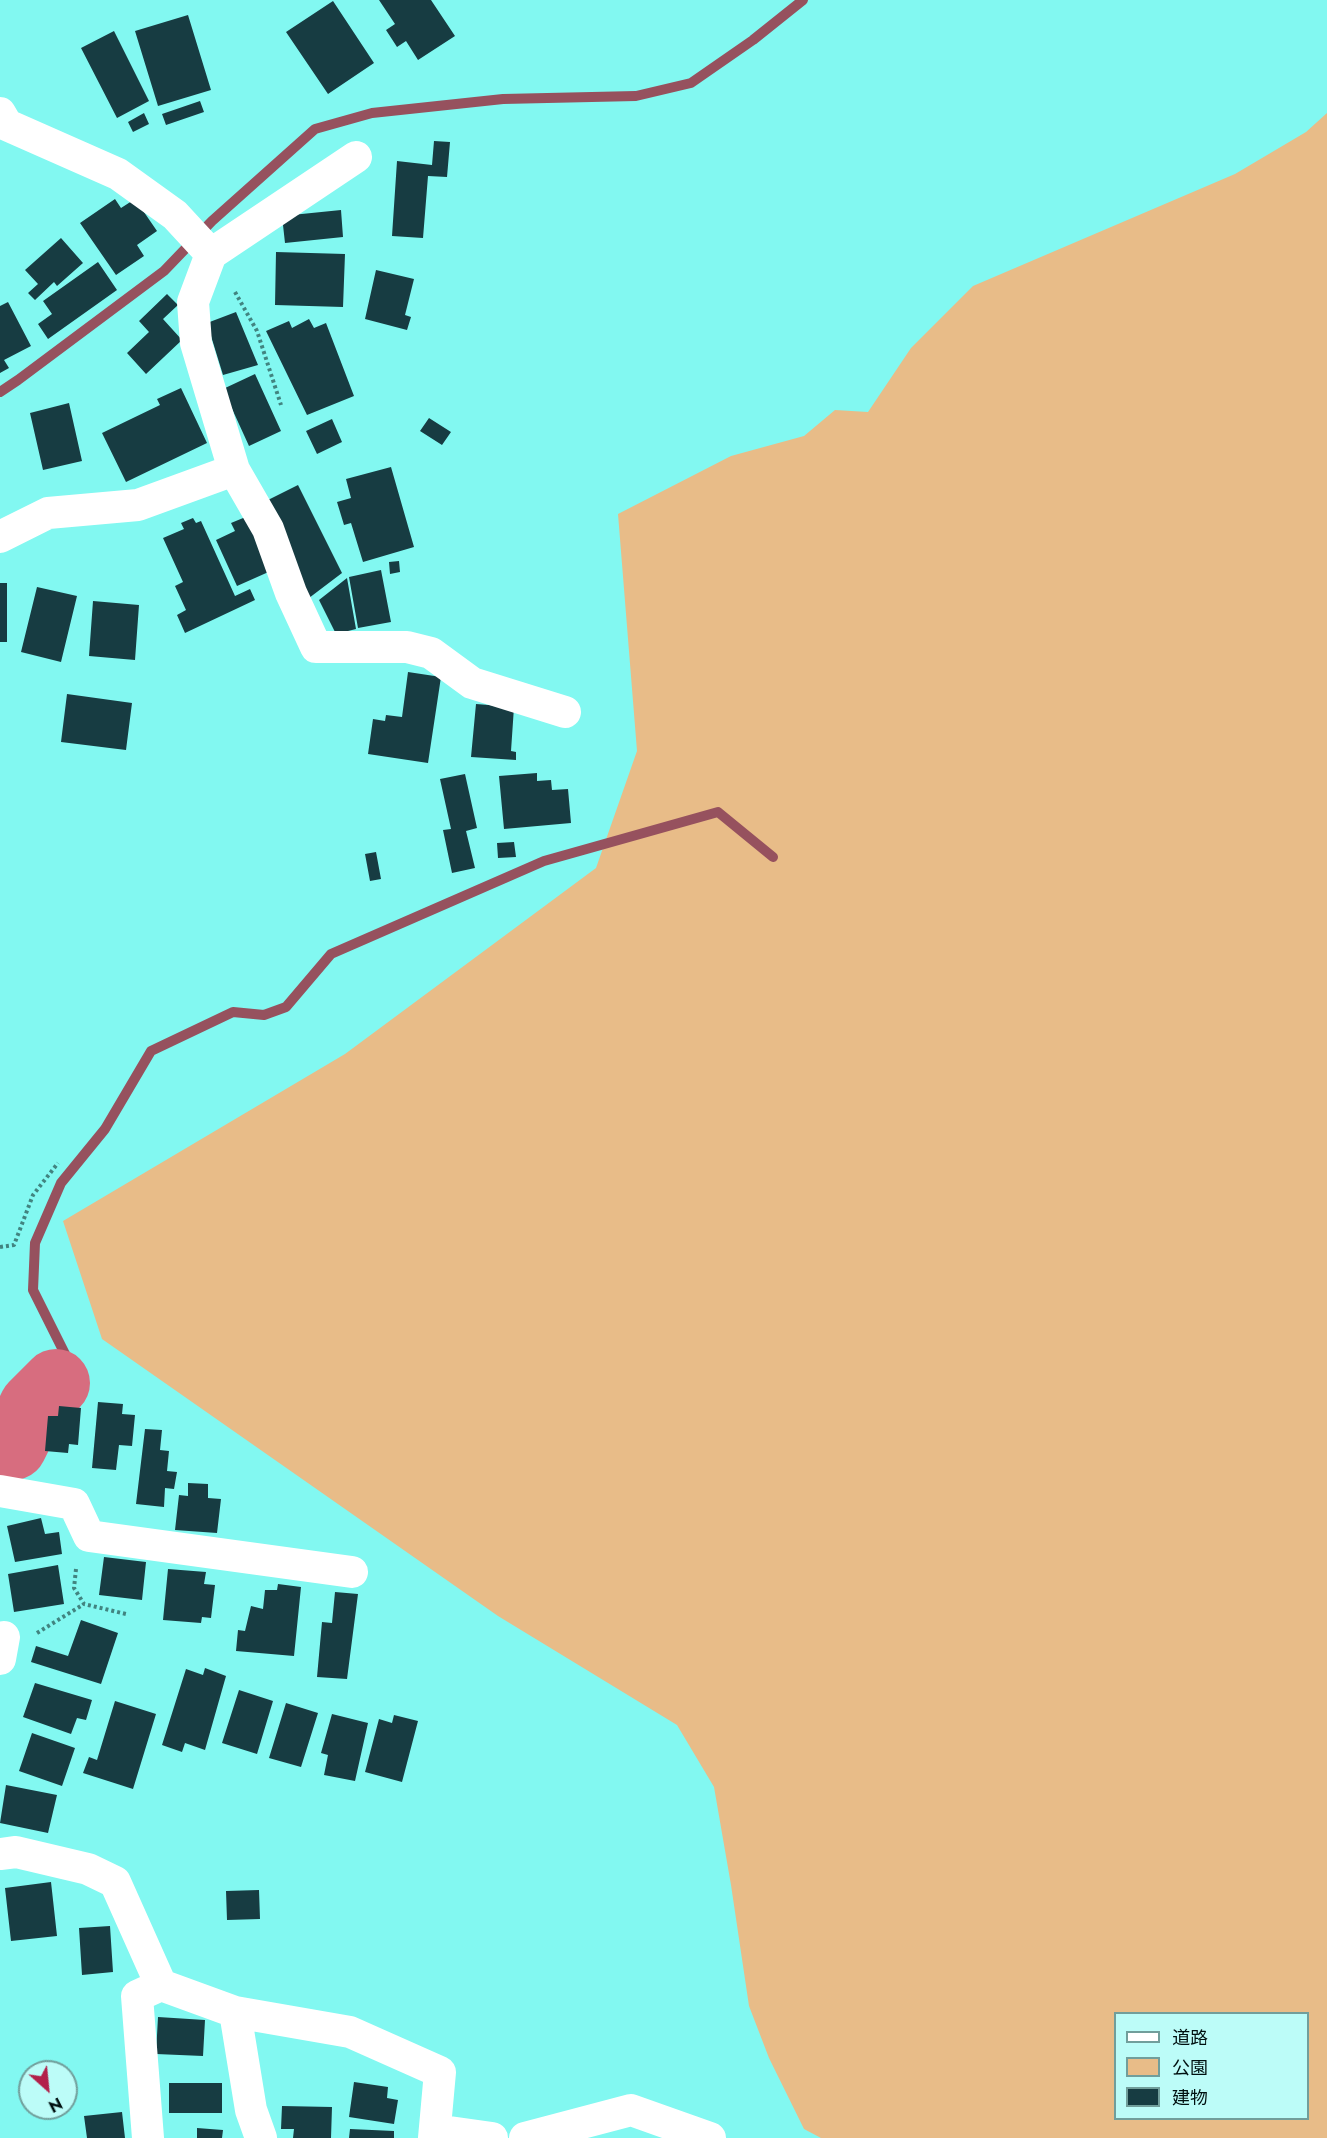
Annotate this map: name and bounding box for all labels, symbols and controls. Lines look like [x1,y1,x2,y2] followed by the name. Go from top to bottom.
[1114,2012,1309,2120] legend
[1172,2025,1208,2051] text: 道路
[1172,2055,1208,2081] text: 公園
[18,2060,78,2120] north arrow
[1172,2085,1208,2111] text: 建物
[45,2092,66,2118] text: N

